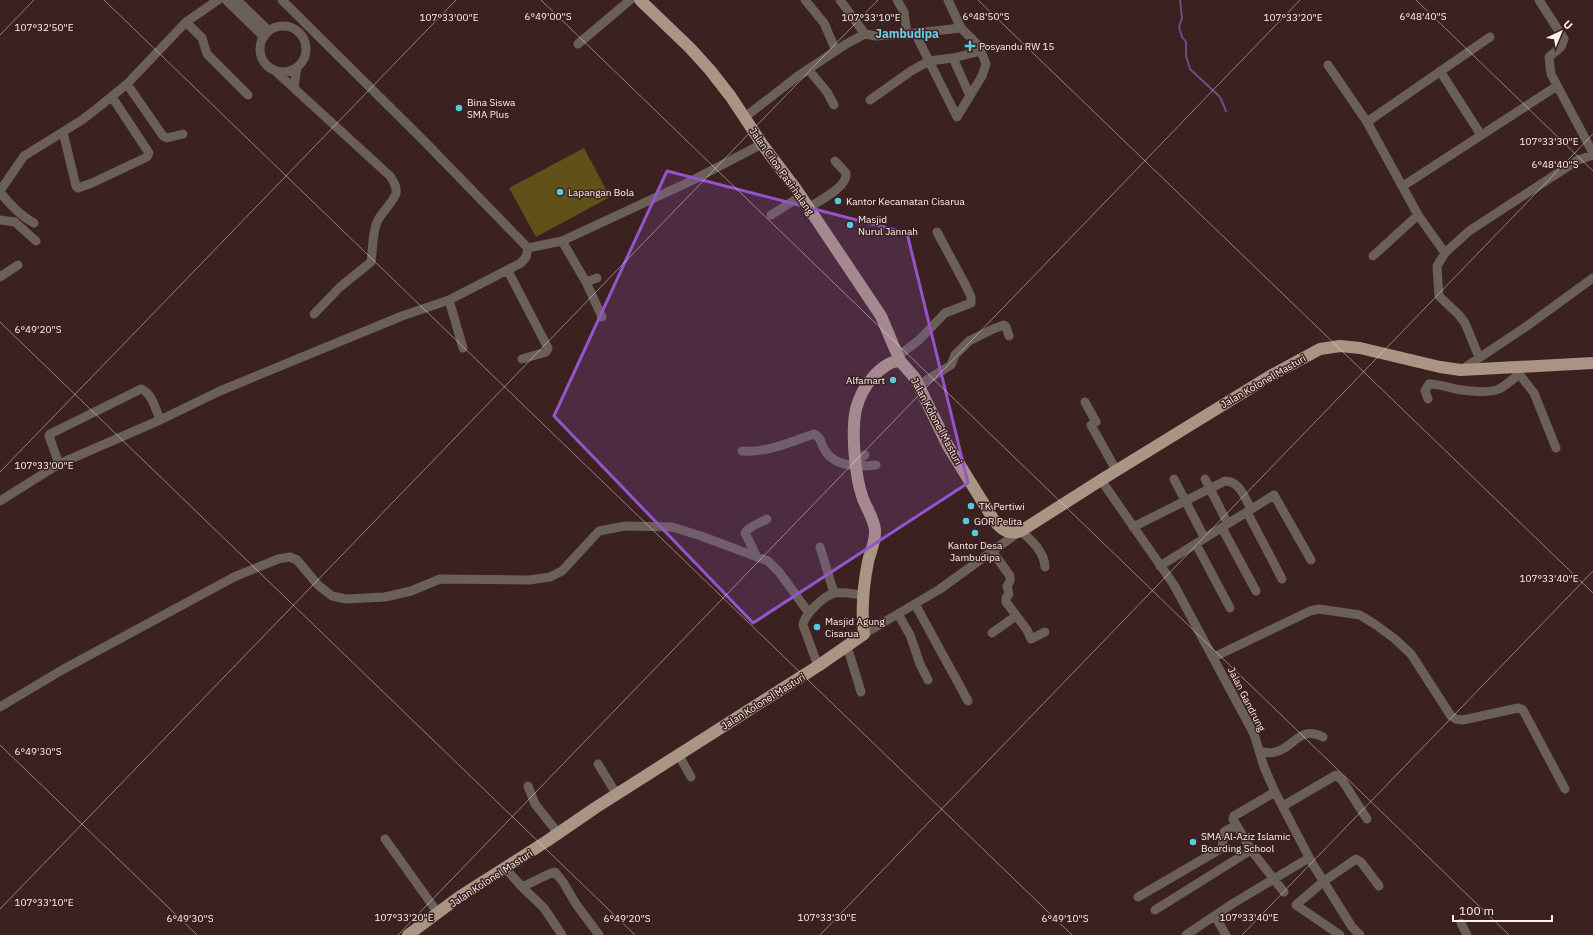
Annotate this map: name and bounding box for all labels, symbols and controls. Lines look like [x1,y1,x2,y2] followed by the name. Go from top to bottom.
[524,10,572,23] text: 6°49'00"S
[962,10,1010,23] text: 6°48'50"S
[1399,10,1447,23] text: 6°48'40"S
[419,11,479,24] text: 107°33'00"E
[841,11,901,24] text: 107°33'10"E
[1263,11,1323,24] text: 107°33'20"E
[1541,12,1581,52] north arrow
[1560,17,1576,32] text: U
[14,21,74,34] text: 107°32'50"E
[875,26,939,41] district label: Jambudipa
[964,40,976,52] marker: Posyandu RW 15
[979,40,1054,53] place label: Posyandu RW 15
[467,96,516,121] place label: Bina Siswa SMA Plus
[454,103,464,113] marker: Bina Siswa SMA Plus
[747,125,817,218] street label: Jalan Ciloa Pasirhalang
[1519,135,1579,148] text: 107°33'30"E
[1531,158,1579,171] text: 6°48'40"S
[568,186,635,199] place label: Lapangan Bola
[555,187,565,197] marker: Lapangan Bola
[846,195,965,208] place label: Kantor Kecamatan Cisarua
[833,196,843,206] marker: Kantor Kecamatan Cisarua
[858,213,918,238] place label: Masjid Nurul Jannah
[845,220,855,230] marker: Masjid Nurul Jannah
[14,323,62,336] text: 6°49'20"S
[1218,352,1308,411] street label: Jalan Kolonel Masturi
[846,374,885,387] place label: Alfamart
[888,375,898,385] marker: Alfamart
[908,376,965,467] street label: Jalan Kolonel Masturi
[14,459,74,472] text: 107°33'00"E
[979,500,1025,513] place label: TK Pertiwi
[966,501,976,511] marker: TK Pertiwi
[974,515,1023,528] place label: GOR Pelita
[961,516,971,526] marker: GOR Pelita
[970,528,980,538] marker: Kantor Desa Jambudipa
[948,539,1003,564] place label: Kantor Desa Jambudipa
[1519,572,1579,585] text: 107°33'40"E
[825,615,885,640] place label: Masjid Agung Cisarua
[812,622,822,632] marker: Masjid Agung Cisarua
[1225,665,1269,734] street label: Jalan Gandrung
[719,670,808,732] street label: Jalan Kolonel Masturi
[14,745,62,758] text: 6°49'30"S
[1201,830,1290,855] place label: SMA Al-Aziz Islamic Boarding School
[1188,837,1198,847] marker: SMA Al-Aziz Islamic Boarding School
[447,847,535,910] street label: Jalan Kolonel Masturi
[14,896,74,909] text: 107°33'10"E
[1453,897,1552,923] scale bar
[1459,903,1494,918] text: 100 m
[374,911,434,924] text: 107°33'20"E
[797,911,857,924] text: 107°33'30"E
[1219,911,1279,924] text: 107°33'40"E
[166,912,214,925] text: 6°49'30"S
[603,912,651,925] text: 6°49'20"S
[1041,912,1089,925] text: 6°49'10"S

